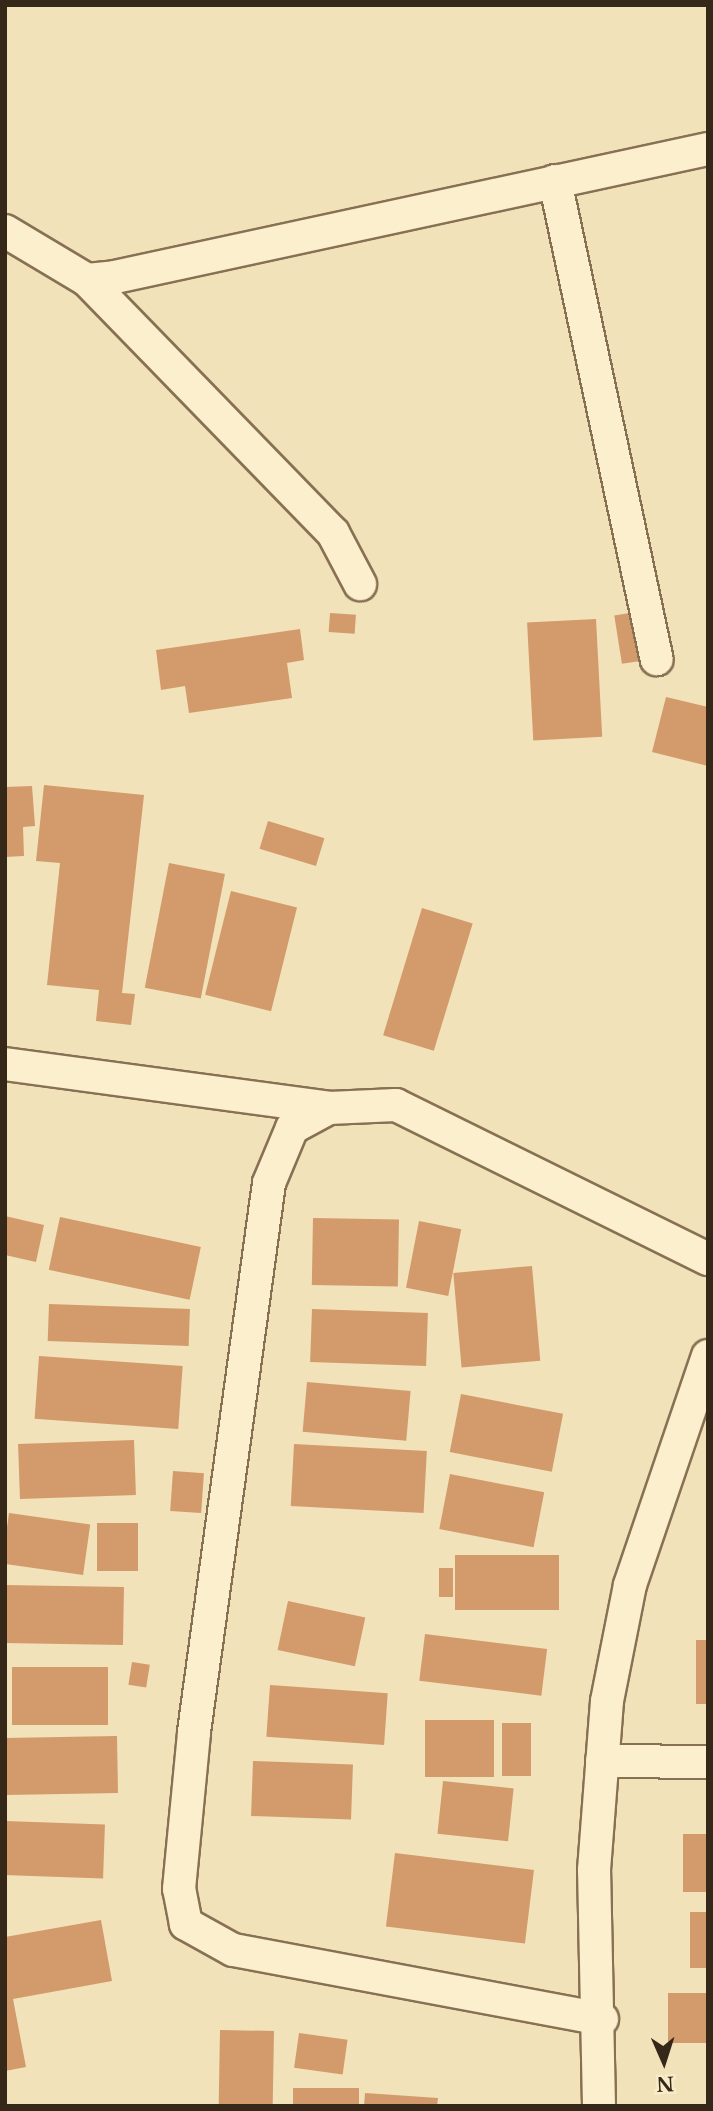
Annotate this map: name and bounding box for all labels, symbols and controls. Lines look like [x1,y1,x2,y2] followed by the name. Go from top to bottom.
[629,2027,699,2097] north arrow
[656,2072,675,2095] text: N

